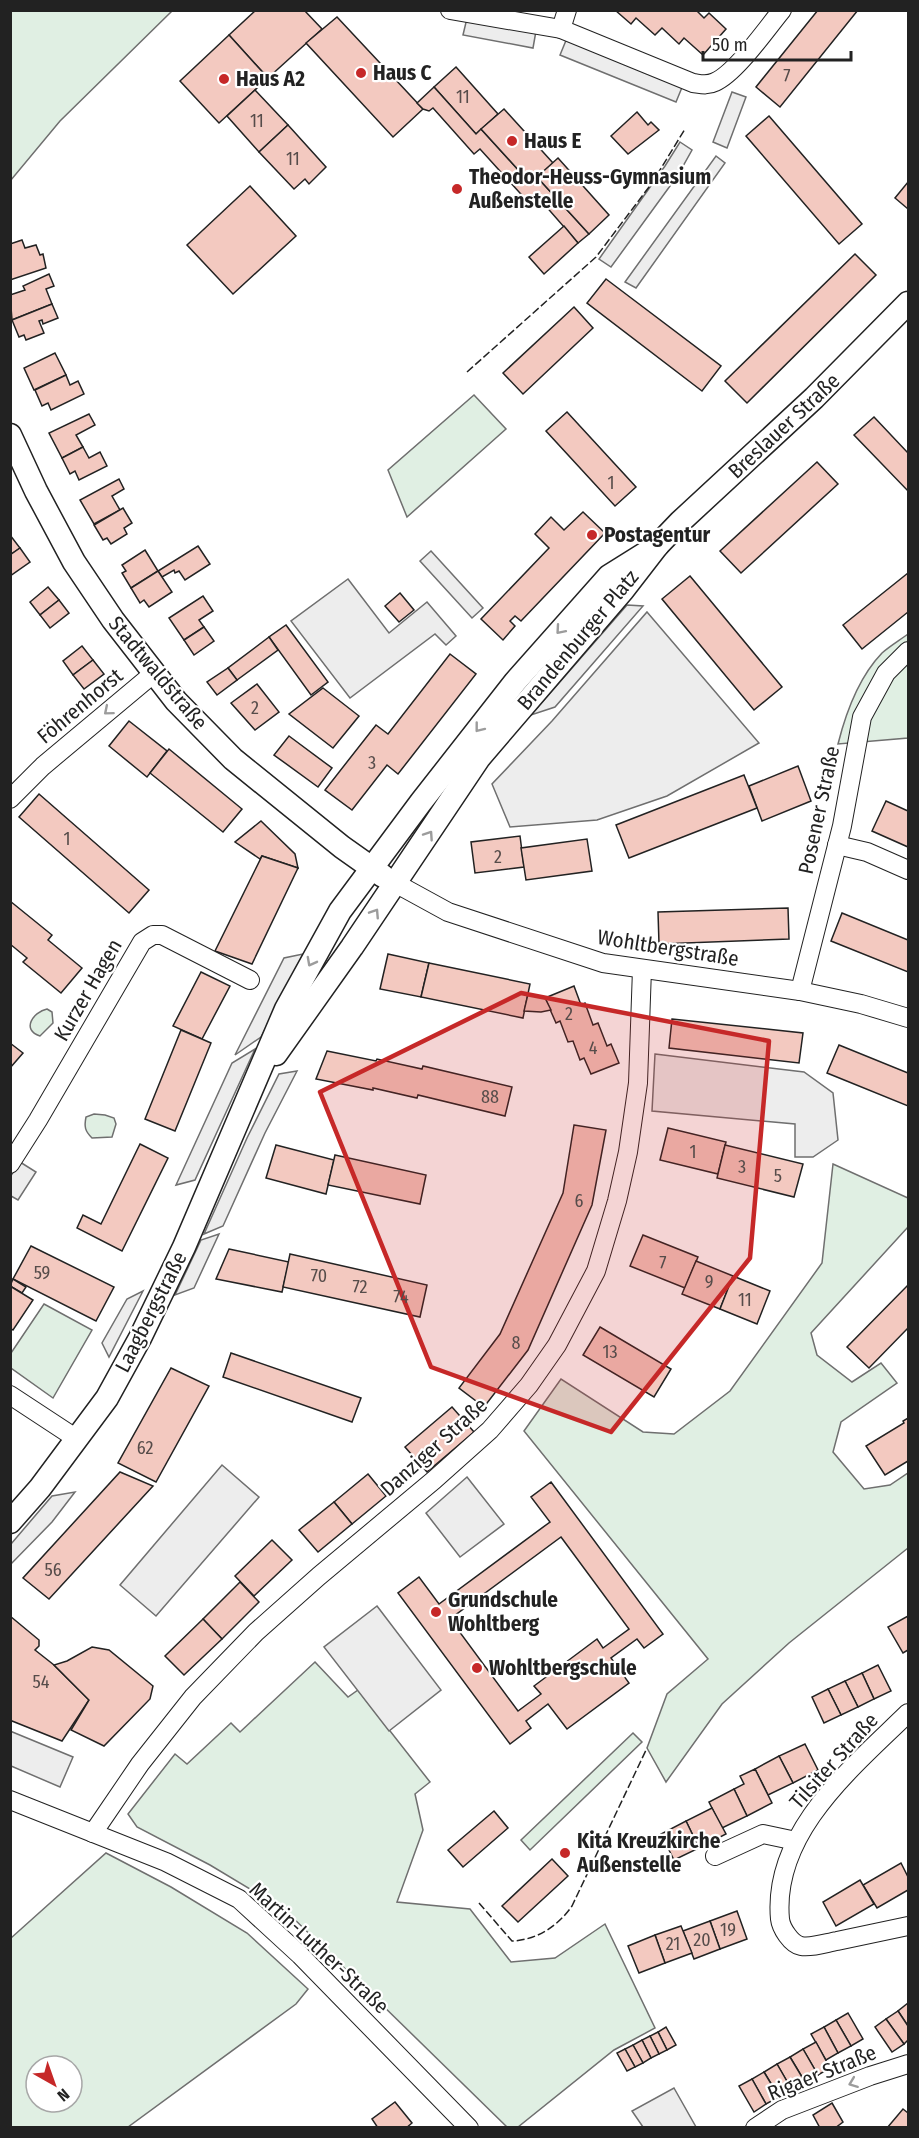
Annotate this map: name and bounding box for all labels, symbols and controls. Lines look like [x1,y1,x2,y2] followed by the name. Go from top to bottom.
[703,24,852,62] scale bar
[712,34,748,56] text: 50 m
[373,60,432,86] place label: Haus C
[783,65,791,87] house number: 7
[236,66,305,92] place label: Haus A2
[354,66,368,80] marker: Haus C
[217,72,231,86] marker: Haus A2
[456,86,470,108] house number: 11
[250,110,264,132] house number: 11
[524,128,582,154] place label: Haus E
[505,134,519,148] marker: Haus E
[286,148,300,170] house number: 11
[468,164,711,214] place label: Theodor-Heuss-Gymnasium Außenstelle
[450,182,464,196] marker: Theodor-Heuss-Gymnasium Außenstelle
[723,368,845,484] street label: Breslauer Straße
[607,472,615,494] house number: 1
[604,522,711,548] place label: Postagentur
[585,528,599,542] marker: Postagentur
[512,565,644,715] street label: Brandenburger Platz
[103,611,213,735] street label: Stadtwaldstraße
[557,624,568,635] one-way arrow
[32,663,128,749] street label: Föhrenhorst
[251,697,259,719] house number: 2
[104,704,115,715] one-way arrow
[475,721,486,732] one-way arrow
[793,744,845,876] street label: Posener Straße
[368,752,376,774] house number: 3
[63,828,71,850] house number: 1
[422,831,433,842] one-way arrow
[494,846,502,868] house number: 2
[368,909,379,920] one-way arrow
[595,924,741,972] street label: Wohltbergstraße
[48,934,128,1046] street label: Kurzer Hagen
[307,956,318,966] one-way arrow
[565,1003,573,1025] house number: 2
[589,1037,598,1059] house number: 4
[481,1086,499,1108] house number: 88
[689,1141,697,1163] house number: 1
[738,1156,746,1178] house number: 3
[774,1165,782,1187] house number: 5
[575,1190,584,1212] house number: 6
[109,1247,193,1377] street label: Laagbergstraße
[659,1252,667,1274] house number: 7
[34,1262,50,1284] house number: 59
[311,1265,327,1287] house number: 70
[705,1271,713,1293] house number: 9
[352,1276,368,1298] house number: 72
[393,1286,409,1308] house number: 74
[738,1289,752,1311] house number: 11
[512,1332,521,1354] house number: 8
[602,1341,618,1363] house number: 13
[375,1392,493,1502] street label: Danziger Straße
[137,1437,153,1459] house number: 62
[44,1559,62,1581] house number: 56
[448,1587,558,1637] place label: Grundschule Wohltberg
[429,1605,443,1619] marker: Grundschule Wohltberg
[489,1655,637,1681] place label: Wohltbergschule
[470,1661,484,1675] marker: Wohltbergschule
[33,1671,50,1693] house number: 54
[784,1708,884,1814] street label: Tilsiter Straße
[576,1828,721,1878] place label: Kita Kreuzkirche Außenstelle
[558,1846,572,1860] marker: Kita Kreuzkirche Außenstelle
[244,1877,394,2019] street label: Martin-Luther-Straße
[720,1919,736,1941] house number: 19
[693,1929,711,1951] house number: 20
[666,1933,680,1955] house number: 21
[764,2039,880,2107] street label: Rigaer Straße
[24,2054,84,2114] north arrow
[848,2075,859,2088] one-way arrow
[54,2085,73,2105] text: N

